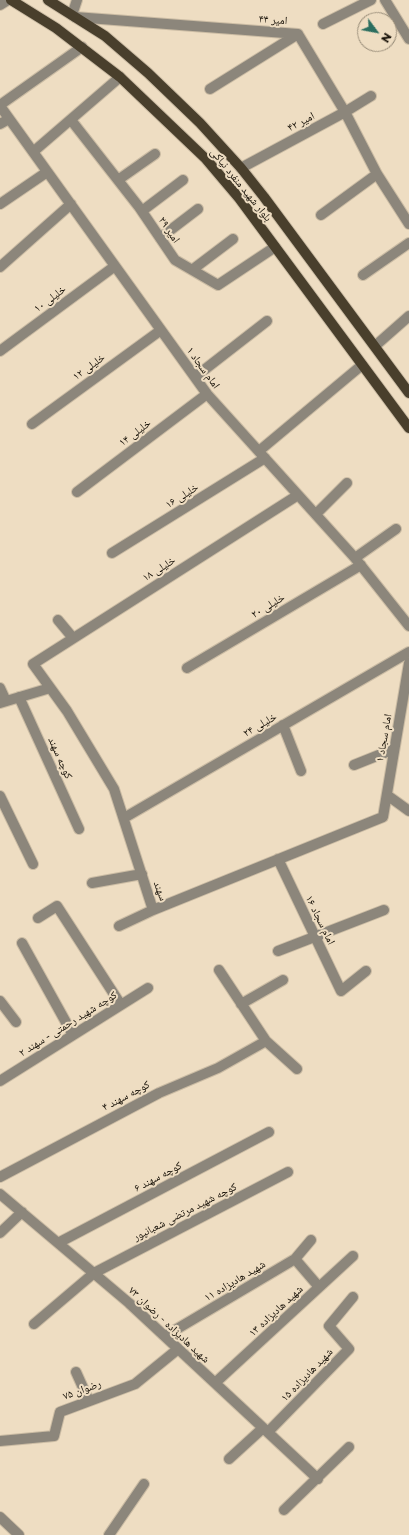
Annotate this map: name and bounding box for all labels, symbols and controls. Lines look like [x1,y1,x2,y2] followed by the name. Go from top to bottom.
[258,12,288,28] street label: امیر ۴۴
[357,12,397,52] north arrow
[378,30,395,45] text: N
[285,109,317,135] street label: امیر ۴۲
[207,146,275,224] street label: بلوار شهید منفرد نیاکی
[155,214,183,246] street label: امیر ۲۹
[31,283,69,315] street label: خلیلی ۱۰
[183,345,223,391] street label: امام سجاد ۱
[70,351,108,383] street label: خلیلی ۱۲
[116,417,154,449] street label: خلیلی ۱۴
[163,481,201,511] street label: خلیلی ۱۶
[140,554,178,584] street label: خلیلی ۱۸
[249,591,287,621] street label: خلیلی ۲۰
[241,710,279,740] street label: خلیلی ۲۴
[373,713,395,763] street label: امام سجاد ۱
[45,735,75,781] street label: كوچه سهند
[150,879,170,903] street label: سهند
[302,893,338,947] street label: امام سجاد ۱۶
[17,988,119,1060] street label: کوچه شهید رحمتی - سهند ۲
[100,1078,152,1114] street label: کوچه سهند ۴
[132,1159,184,1195] street label: کوچه سهند ۶
[131,1180,239,1244] street label: کوچه شهید مرتضی شعبانپور
[202,1258,268,1304] street label: شهید هادیزاده ۱۱
[246,1283,306,1339] street label: شهید هادیزاده ۱۳
[126,1284,212,1366] street label: شهید هادیزاده - رضوان ۷۳
[278,1346,336,1404] street label: شهید هادیزاده ۱۵
[61,1377,103,1403] street label: رضوان ۷۵

